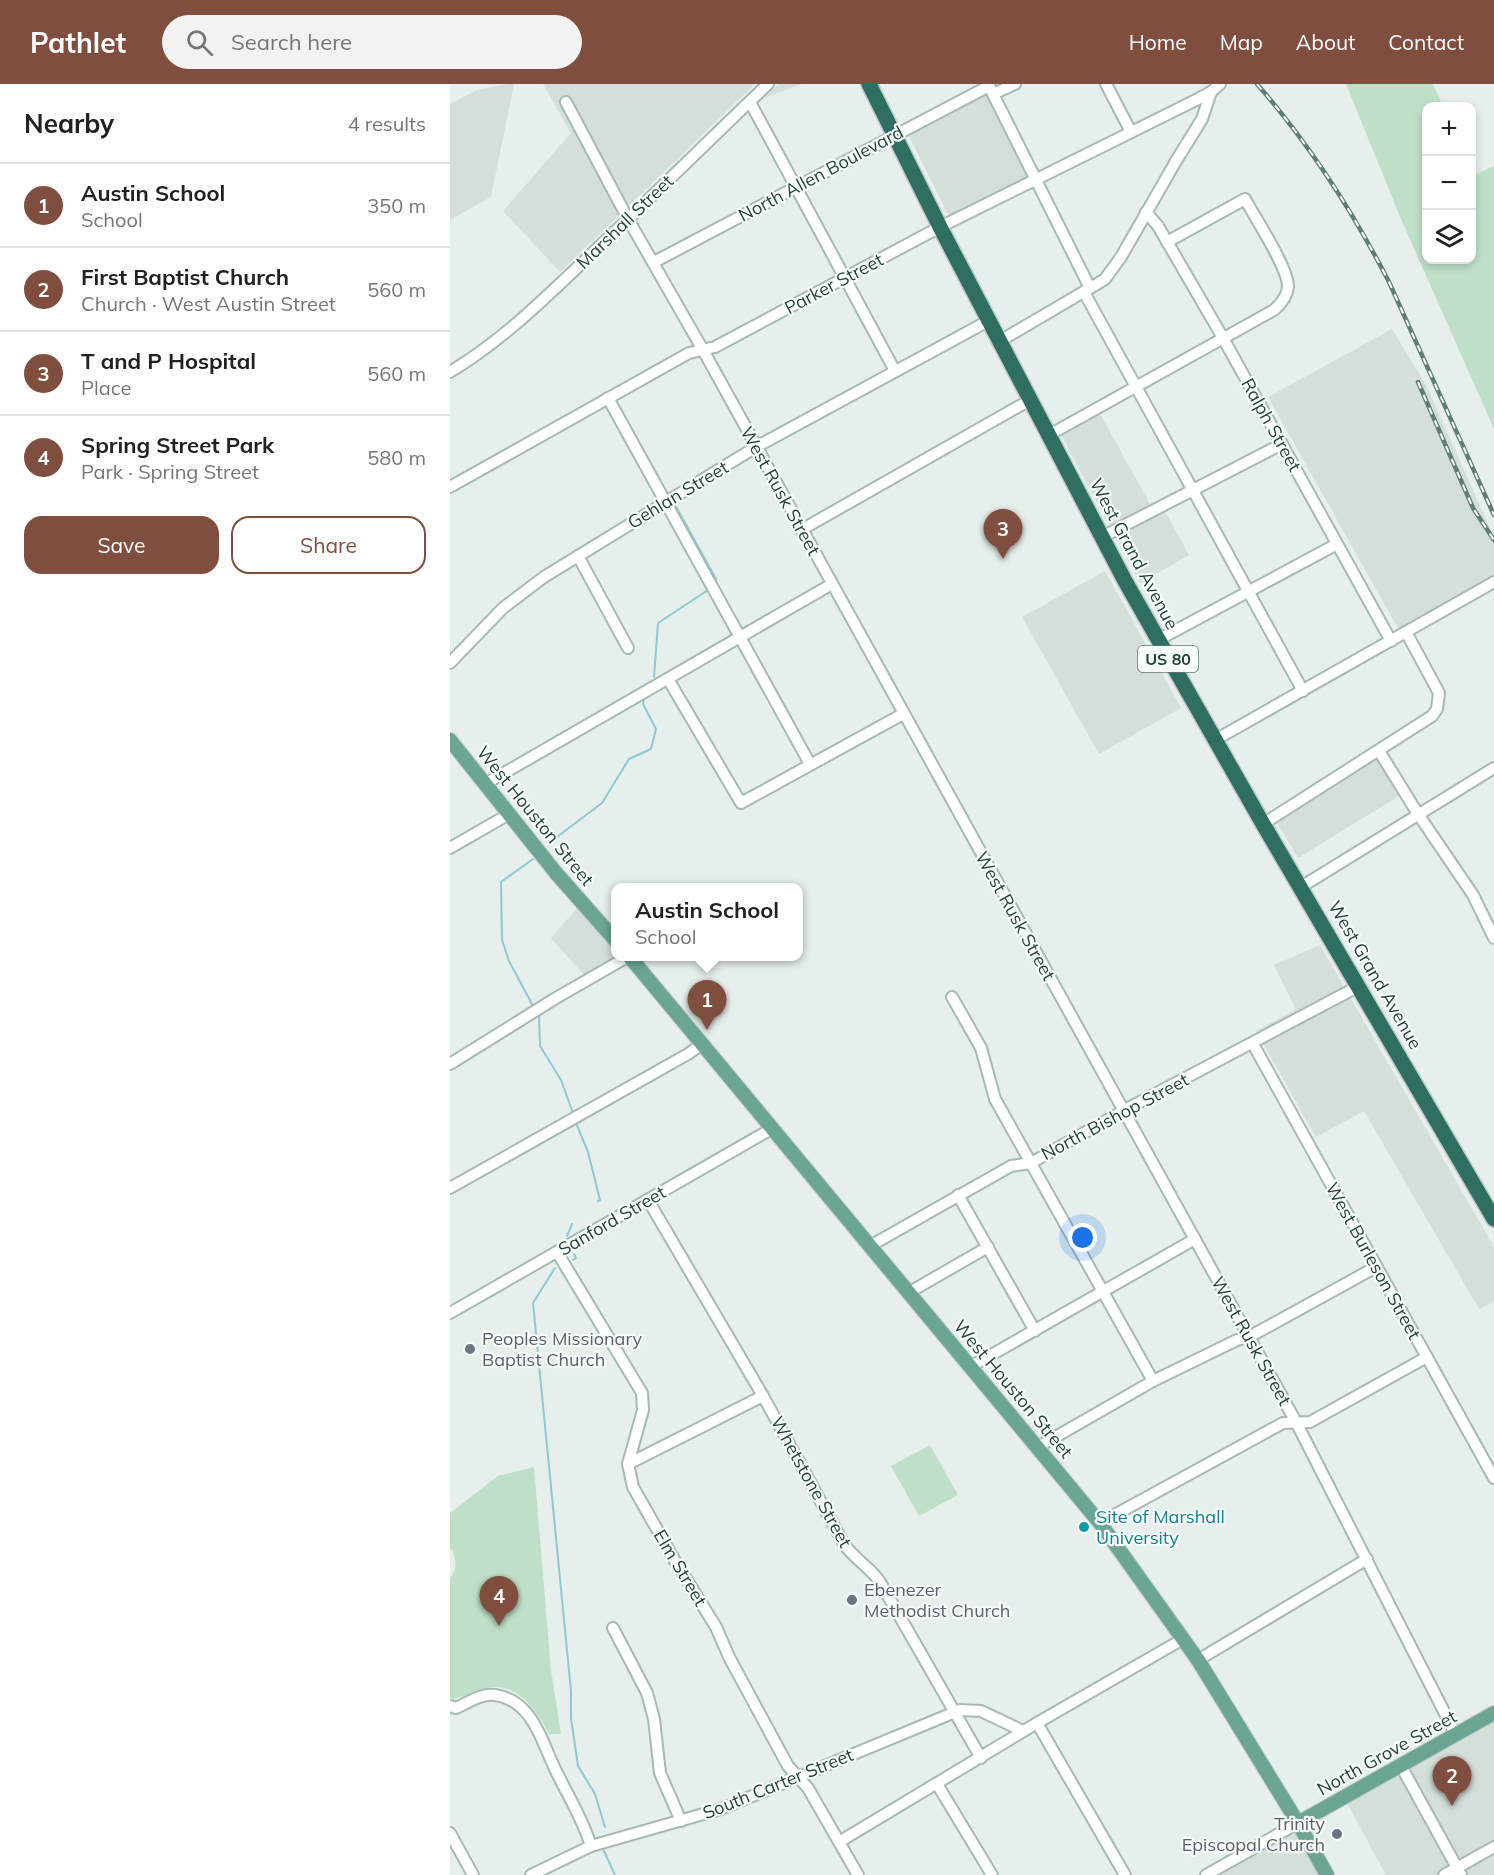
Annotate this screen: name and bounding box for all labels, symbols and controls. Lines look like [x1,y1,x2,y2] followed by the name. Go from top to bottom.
[162,15,582,69] search box
[30,25,126,60] text: Pathlet
[183,26,216,59] icon: search
[231,28,352,56] text: Search here
[1129,29,1187,55] text: Home
[1220,29,1263,55] text: Map
[1296,29,1355,55] text: About
[1388,29,1464,55] text: Contact
[1422,102,1476,264] map controls
[1422,102,1476,156] button: +
[24,107,114,140] text: Nearby
[348,111,426,136] text: 4 results
[734,120,907,227] street label: North Allen Boulevard
[1422,156,1476,210] button: −
[571,170,678,274] street label: Marshall Street
[81,179,225,207] text: Austin School
[38,193,50,218] text: 1
[367,193,426,218] text: 350 m
[81,207,143,232] text: School
[1422,210,1476,264] button: layers
[780,248,887,319] street label: Parker Street
[81,263,289,291] text: First Baptist Church
[38,277,50,302] text: 2
[367,277,426,302] text: 560 m
[81,291,336,316] text: Church · West Austin Street
[81,347,256,375] text: T and P Hospital
[38,361,50,386] text: 3
[367,361,426,386] text: 560 m
[1236,374,1307,476] street label: Ralph Street
[81,375,131,400] text: Place
[735,422,825,559] street label: West Rusk Street
[81,431,274,459] text: Spring Street Park
[38,445,50,470] text: 4
[367,445,426,470] text: 580 m
[623,455,732,534] street label: Gehlan Street
[81,459,259,484] text: Park · Spring Street
[1085,474,1184,633] street label: West Grand Avenue
[984,510,1022,559] pin: 3
[24,516,219,574] button: Save
[231,516,426,574] button: Share
[1138,646,1198,672] road number: US 80
[472,741,599,890] street label: West Houston Street
[970,847,1060,984] street label: West Rusk Street
[611,883,803,961] popup
[635,896,779,924] text: Austin School
[1324,896,1427,1053] street label: West Grand Avenue
[635,924,697,949] text: School
[688,980,726,1030] pin: 1
[1037,1068,1192,1165] street label: North Bishop Street
[1321,1178,1426,1343] street label: West Burleson Street
[554,1181,670,1261] street label: Sanford Street
[1068,1223,1097,1252] your location
[1206,1272,1296,1409] street label: West Rusk Street
[949,1315,1078,1462] street label: West Houston Street
[482,1327,642,1371] place label: Peoples Missionary Baptist Church
[463,1342,477,1356] marker: Peoples Missionary Baptist Church
[766,1412,857,1552] street label: Whetstone Street
[1096,1505,1225,1549] place label: Site of Marshall University
[1077,1520,1091,1534] marker: Site of Marshall University
[649,1525,712,1610] street label: Elm Street
[479,1576,518,1626] pin: 4
[864,1578,1010,1622] place label: Ebenezer Methodist Church
[845,1593,859,1607] marker: Ebenezer Methodist Church
[1313,1705,1460,1800] street label: North Grove Street
[699,1743,856,1824] street label: South Carter Street
[1432,1756,1472,1806] pin: 2
[1182,1812,1325,1856] place label: Trinity Episcopal Church
[1330,1827,1344,1841] marker: Trinity Episcopal Church

